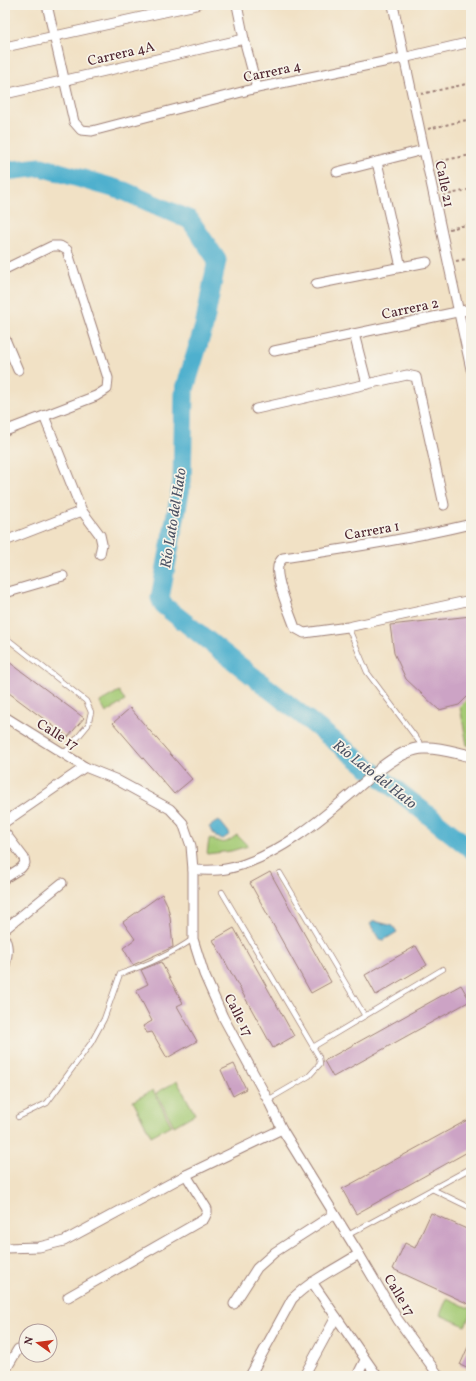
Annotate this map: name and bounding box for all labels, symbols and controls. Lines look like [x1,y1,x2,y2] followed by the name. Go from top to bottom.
[86,37,157,71] street label: Carrera 4A
[242,57,303,88] street label: Carrera 4
[429,159,458,209] street label: Calle 21
[380,294,440,325] street label: Carrera 2
[156,466,193,570] water label: Río Lato del Hato
[343,517,401,546] street label: Carrera 1
[33,715,82,756] street label: Calle 17
[328,736,421,815] water label: Río Lato del Hato
[219,991,257,1041] street label: Calle 17
[379,1271,419,1321] street label: Calle 17
[18,1323,58,1363] north arrow
[22,1335,38,1347] text: N

